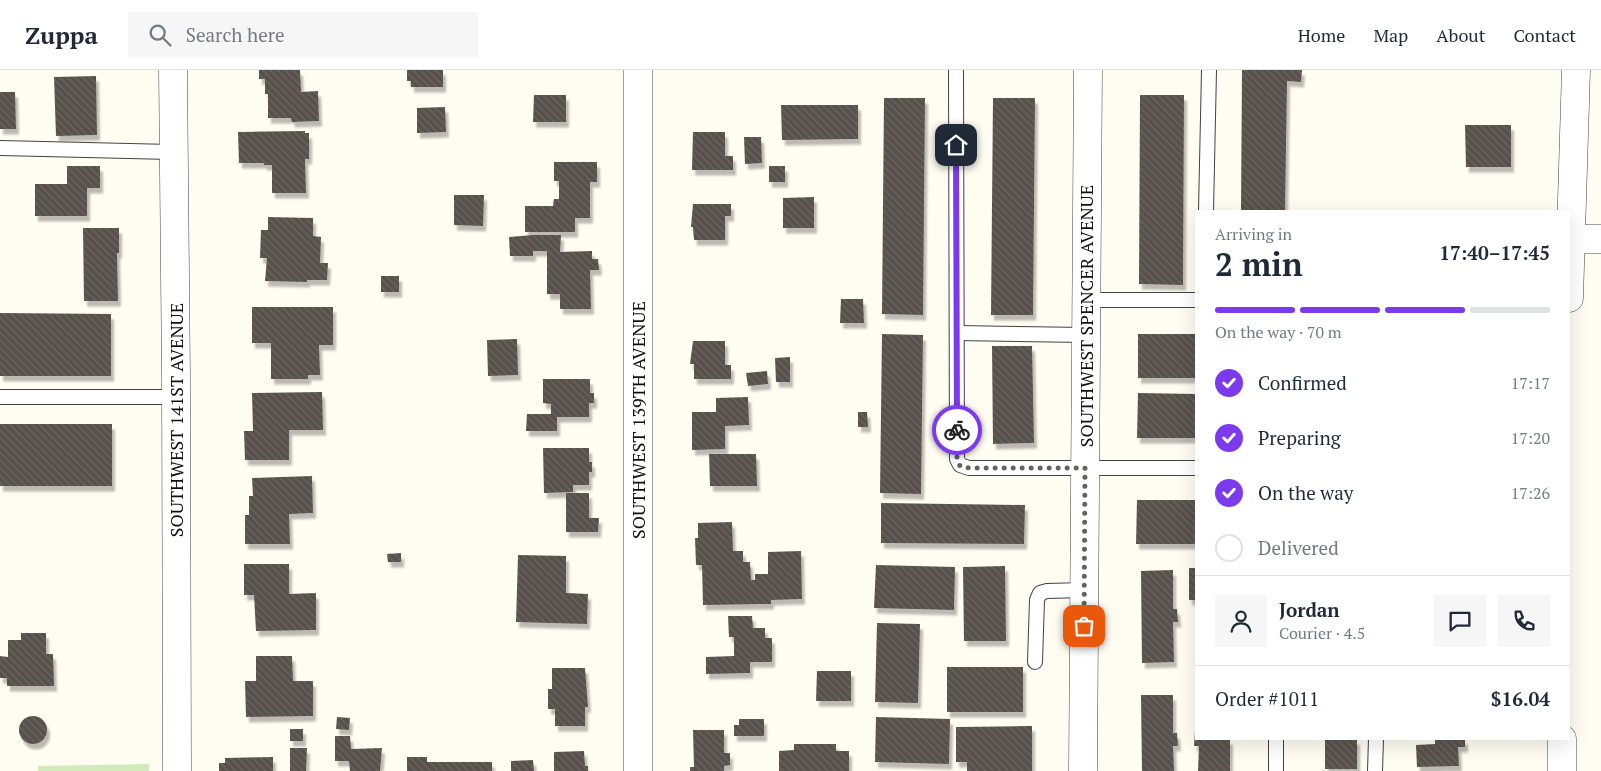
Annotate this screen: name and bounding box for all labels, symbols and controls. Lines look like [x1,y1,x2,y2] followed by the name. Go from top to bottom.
[128,12,478,57] search box
[25,19,98,51] text: Zuppa
[146,21,174,49] icon: search
[186,22,285,47] text: Search here
[1298,23,1345,47] text: Home
[1373,23,1408,47] text: Map
[1436,23,1485,47] text: About
[1513,23,1576,47] text: Contact
[935,124,977,166] pin
[942,131,970,159] icon: home
[1074,185,1098,447] street label: SOUTHWEST SPENCER AVENUE
[1215,223,1292,245] text: Arriving in
[1439,240,1550,265] text: 17:40–17:45
[1215,243,1303,285] text: 2 min
[626,301,650,539] street label: SOUTHWEST 139TH AVENUE
[164,303,188,537] street label: SOUTHWEST 141ST AVENUE
[1215,321,1342,343] text: On the way · 70 m
[1215,369,1243,397] icon: check
[1258,370,1347,395] text: Confirmed
[1511,372,1550,394] text: 17:17
[932,405,982,455] courier
[943,416,971,444] icon: bike
[1215,424,1243,452] icon: check
[1258,425,1341,450] text: Preparing
[1511,427,1550,449] text: 17:20
[1215,479,1243,507] icon: check
[1258,480,1353,505] text: On the way
[1511,482,1550,504] text: 17:26
[1258,535,1339,560] text: Delivered
[1215,595,1267,647] button: person
[1434,595,1486,647] button: chat
[1498,595,1550,647] button: phone
[1279,597,1340,622] text: Jordan
[1063,605,1105,647] pin
[1070,612,1098,640] icon: bag
[1279,622,1365,644] text: Courier · 4.5
[1215,686,1319,711] text: Order #1011
[1491,686,1550,711] text: $16.04

